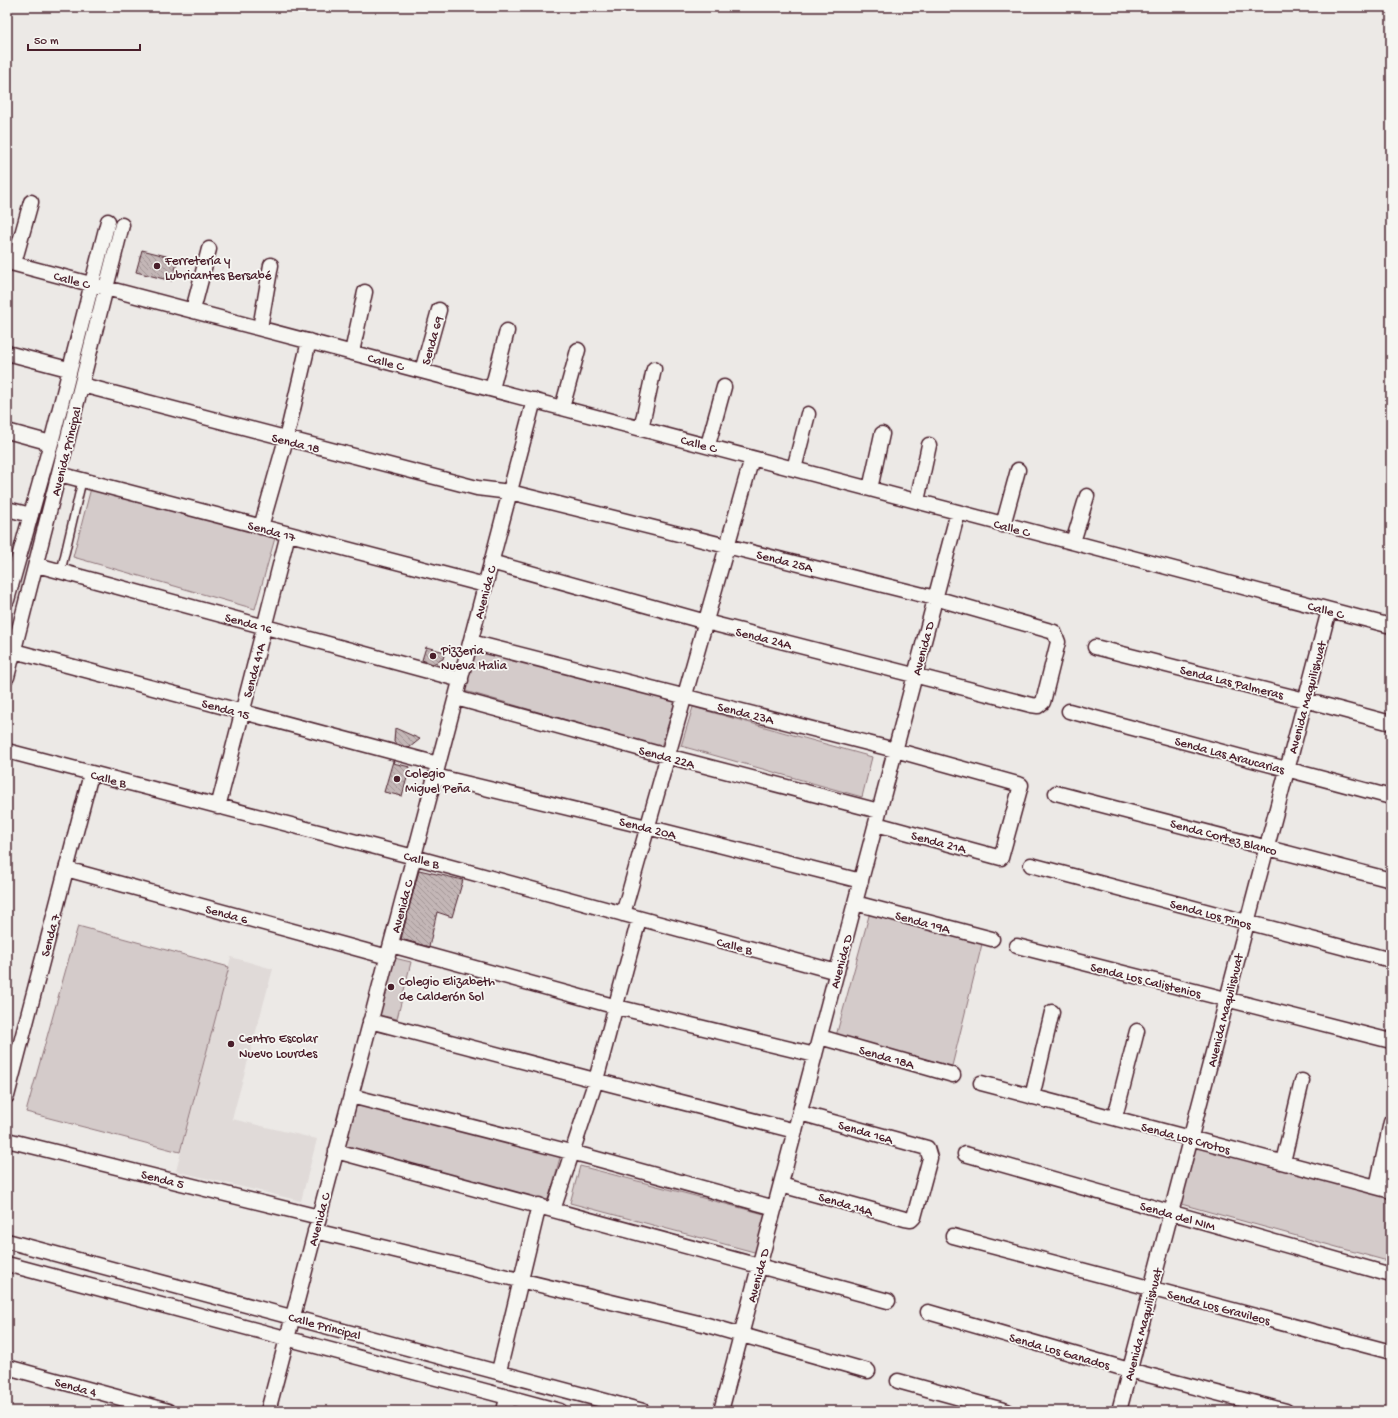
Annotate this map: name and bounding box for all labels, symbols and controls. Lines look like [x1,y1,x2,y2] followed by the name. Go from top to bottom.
[28,26,140,52] scale bar
[34,35,59,49] text: 50 m
[164,254,272,284] place label: Ferretería y Lubricantes Bersabé
[152,261,162,271] marker: Ferretería y Lubricantes Bersabé
[52,269,92,294] street label: Calle C
[419,314,448,367] street label: Senda 69
[366,351,406,376] street label: Calle C
[49,405,86,498] street label: Avenida Principal
[270,431,321,458] street label: Senda 18
[679,433,719,458] street label: Calle C
[992,517,1032,542] street label: Calle C
[246,519,298,546] street label: Senda 17
[755,548,815,577] street label: Senda 25A
[472,564,501,621] street label: Avenida C
[1306,599,1346,624] street label: Calle C
[223,611,274,638] street label: Senda 16
[910,619,939,677] street label: Avenida D
[734,625,794,654] street label: Senda 24A
[1286,638,1331,756] street label: Avenida Maquilishuat
[241,640,270,700] street label: Senda 41A
[440,644,508,674] place label: Pizzeria Nueva Italia
[428,651,438,661] marker: Pizzeria Nueva Italia
[1178,663,1286,704] street label: Senda Las Palmeras
[200,697,251,724] street label: Senda 15
[716,700,776,729] street label: Senda 23A
[1173,735,1287,779] street label: Senda Las Araucarias
[637,744,697,773] street label: Senda 22A
[405,767,471,797] place label: Colegio Miguel Peña
[89,768,128,792] street label: Calle B
[392,774,402,784] marker: Colegio Miguel Peña
[617,815,679,844] street label: Senda 20A
[1168,817,1279,860] street label: Senda Cortez Blanco
[909,829,969,858] street label: Senda 21A
[402,849,441,873] street label: Calle B
[389,878,418,935] street label: Avenida C
[1168,897,1254,934] street label: Senda Los Pinos
[203,903,250,928] street label: Senda 6
[893,909,953,938] street label: Senda 19A
[39,911,65,959] street label: Senda 7
[828,932,857,990] street label: Avenida D
[715,935,754,959] street label: Calle B
[1205,951,1248,1069] street label: Avenida Maquilishuat
[1089,960,1203,1003] street label: Senda Los Calistenios
[399,975,495,1005] place label: Colegio Elizabeth de Calderón Sol
[386,982,396,992] marker: Colegio Elizabeth de Calderón Sol
[239,1032,319,1062] place label: Centro Escolar Nuevo Lourdes
[226,1039,236,1049] marker: Centro Escolar Nuevo Lourdes
[857,1043,917,1074] street label: Senda 18A
[836,1118,896,1149] street label: Senda 16A
[1139,1120,1233,1159] street label: Senda Los Crotos
[139,1168,186,1193] street label: Senda 5
[816,1190,876,1221] street label: Senda 14A
[306,1191,335,1248] street label: Avenida C
[1138,1199,1218,1236] street label: Senda del NIM
[745,1246,774,1304] street label: Avenida D
[1122,1265,1167,1383] street label: Avenida Maquilishuat
[1165,1287,1273,1330] street label: Senda Los Gravileos
[287,1311,362,1344] street label: Calle Principal
[1007,1331,1113,1374] street label: Senda Los Ganados
[53,1376,98,1401] street label: Senda 4

